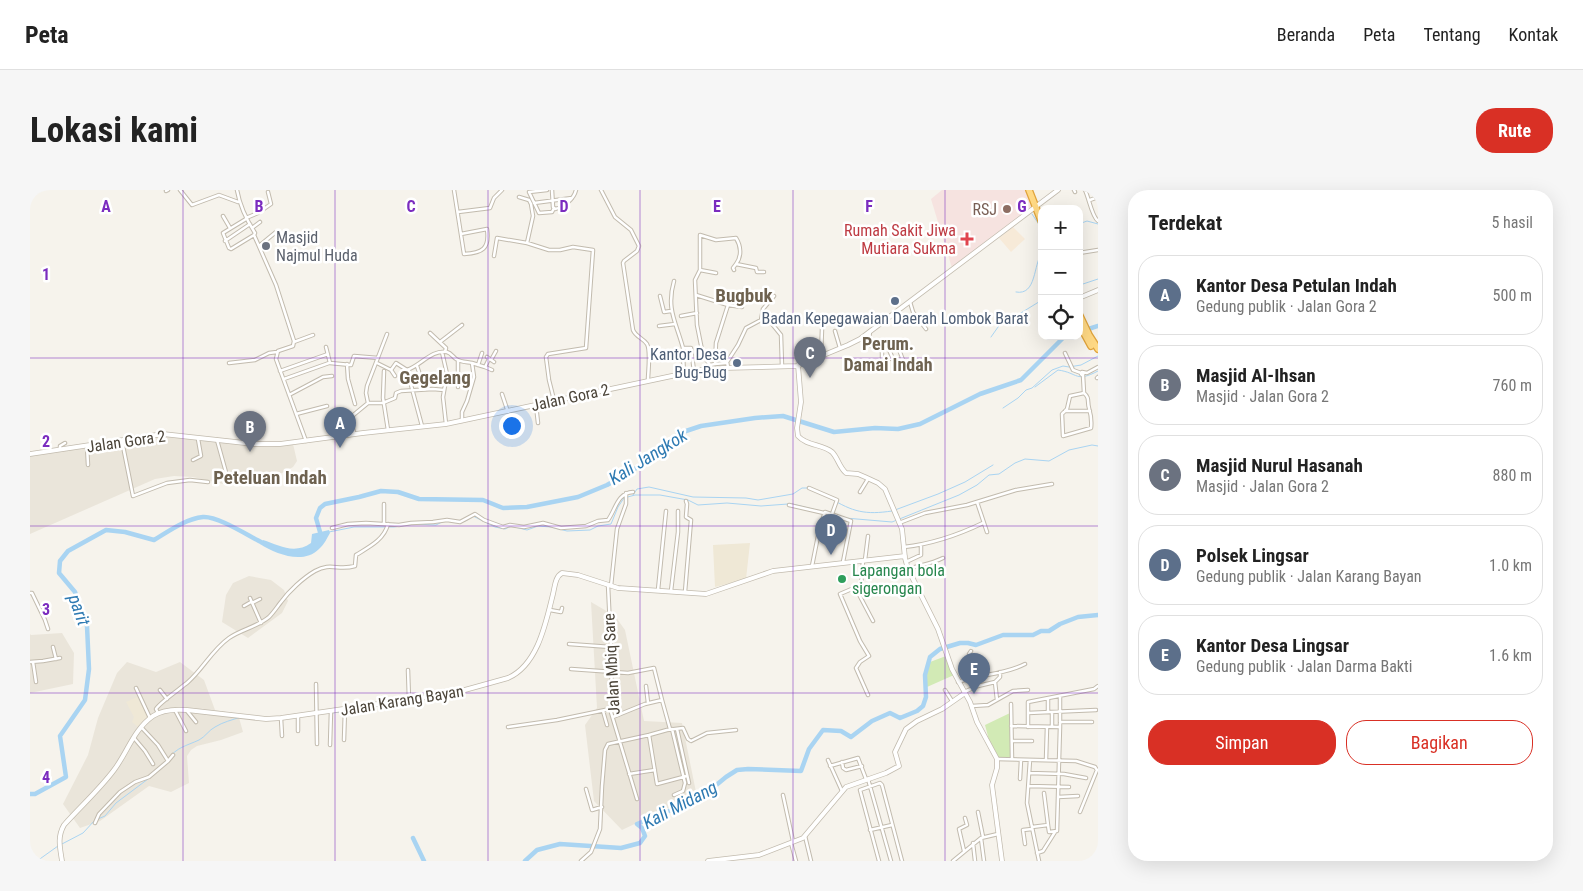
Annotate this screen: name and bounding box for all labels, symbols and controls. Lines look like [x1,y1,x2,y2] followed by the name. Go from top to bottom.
[25,21,69,49] text: Peta
[1277,24,1335,45] text: Beranda
[1363,24,1395,45] text: Peta
[1423,24,1481,45] text: Tentang
[1509,24,1558,45] text: Kontak
[1476,108,1553,153] button: Rute
[30,110,198,151] text: Lokasi kami
[101,197,111,216] text: A
[255,197,264,216] text: B
[406,197,416,216] text: C
[559,197,569,216] text: D
[713,197,721,216] text: E
[865,197,873,216] text: F
[1017,197,1027,216] text: G
[972,200,997,219] place label: RSJ
[1001,203,1013,215] marker: RSJ
[1038,205,1083,340] map controls
[1038,205,1083,250] button: +
[1148,211,1222,235] text: Terdekat
[1491,213,1533,232] text: 5 hasil
[844,221,956,258] place label: Rumah Sakit Jiwa Mutiara Sukma
[276,228,358,265] place label: Masjid Najmul Huda
[960,232,974,246] marker: Rumah Sakit Jiwa Mutiara Sukma
[260,240,272,252] marker: Masjid Najmul Huda
[1038,250,1083,295] button: −
[42,265,50,284] text: 1
[1196,274,1397,297] text: Kantor Desa Petulan Indah
[715,284,774,307] district label: Bugbuk
[1160,286,1170,305] text: A
[1493,286,1532,305] text: 500 m
[889,295,901,307] marker: Badan Kepegawaian Daerah Lombok Barat
[1038,295,1083,340] button: locate
[1196,297,1377,316] text: Gedung publik · Jalan Gora 2
[762,309,1029,328] place label: Badan Kepegawaian Daerah Lombok Barat
[843,333,933,375] district label: Perum. Damai Indah
[794,337,826,378] pin: C
[650,345,727,382] place label: Kantor Desa Bug-Bug
[731,357,743,369] marker: Kantor Desa Bug-Bug
[1196,364,1316,387] text: Masjid Al-Ihsan
[399,366,471,389] district label: Gegelang
[1161,376,1169,395] text: B
[1493,376,1532,395] text: 760 m
[529,380,611,415] street label: Jalan Gora 2
[1196,387,1329,406] text: Masjid · Jalan Gora 2
[324,407,356,448] pin: A
[234,411,266,452] pin: B
[499,413,525,439] your location
[605,424,692,489] water label: Kali Jangkok
[85,427,167,456] street label: Jalan Gora 2
[42,432,50,451] text: 2
[1196,454,1363,477] text: Masjid Nurul Hasanah
[213,466,327,489] district label: Peteluan Indah
[1160,466,1170,485] text: C
[1493,466,1532,485] text: 880 m
[1196,477,1329,496] text: Masjid · Jalan Gora 2
[815,514,847,555] pin: D
[1196,544,1309,567] text: Polsek Lingsar
[1160,556,1170,575] text: D
[1489,556,1532,575] text: 1.0 km
[852,561,945,598] place label: Lapangan bola sigerongan
[1196,567,1422,586] text: Gedung publik · Jalan Karang Bayan
[836,573,848,585] marker: Lapangan bola sigerongan
[64,591,95,629] water label: parit
[42,600,50,619] text: 3
[599,613,624,715] street label: Jalan Mbiq Sare
[1196,634,1349,657] text: Kantor Desa Lingsar
[1161,646,1169,665] text: E
[1489,646,1532,665] text: 1.6 km
[958,653,990,694] pin: E
[1196,657,1412,676] text: Gedung publik · Jalan Darma Bakti
[339,681,465,720] street label: Jalan Karang Bayan
[1148,720,1336,765] button: Simpan
[1346,720,1533,765] button: Bagikan
[42,768,50,787] text: 4
[639,776,721,833] water label: Kali Midang

